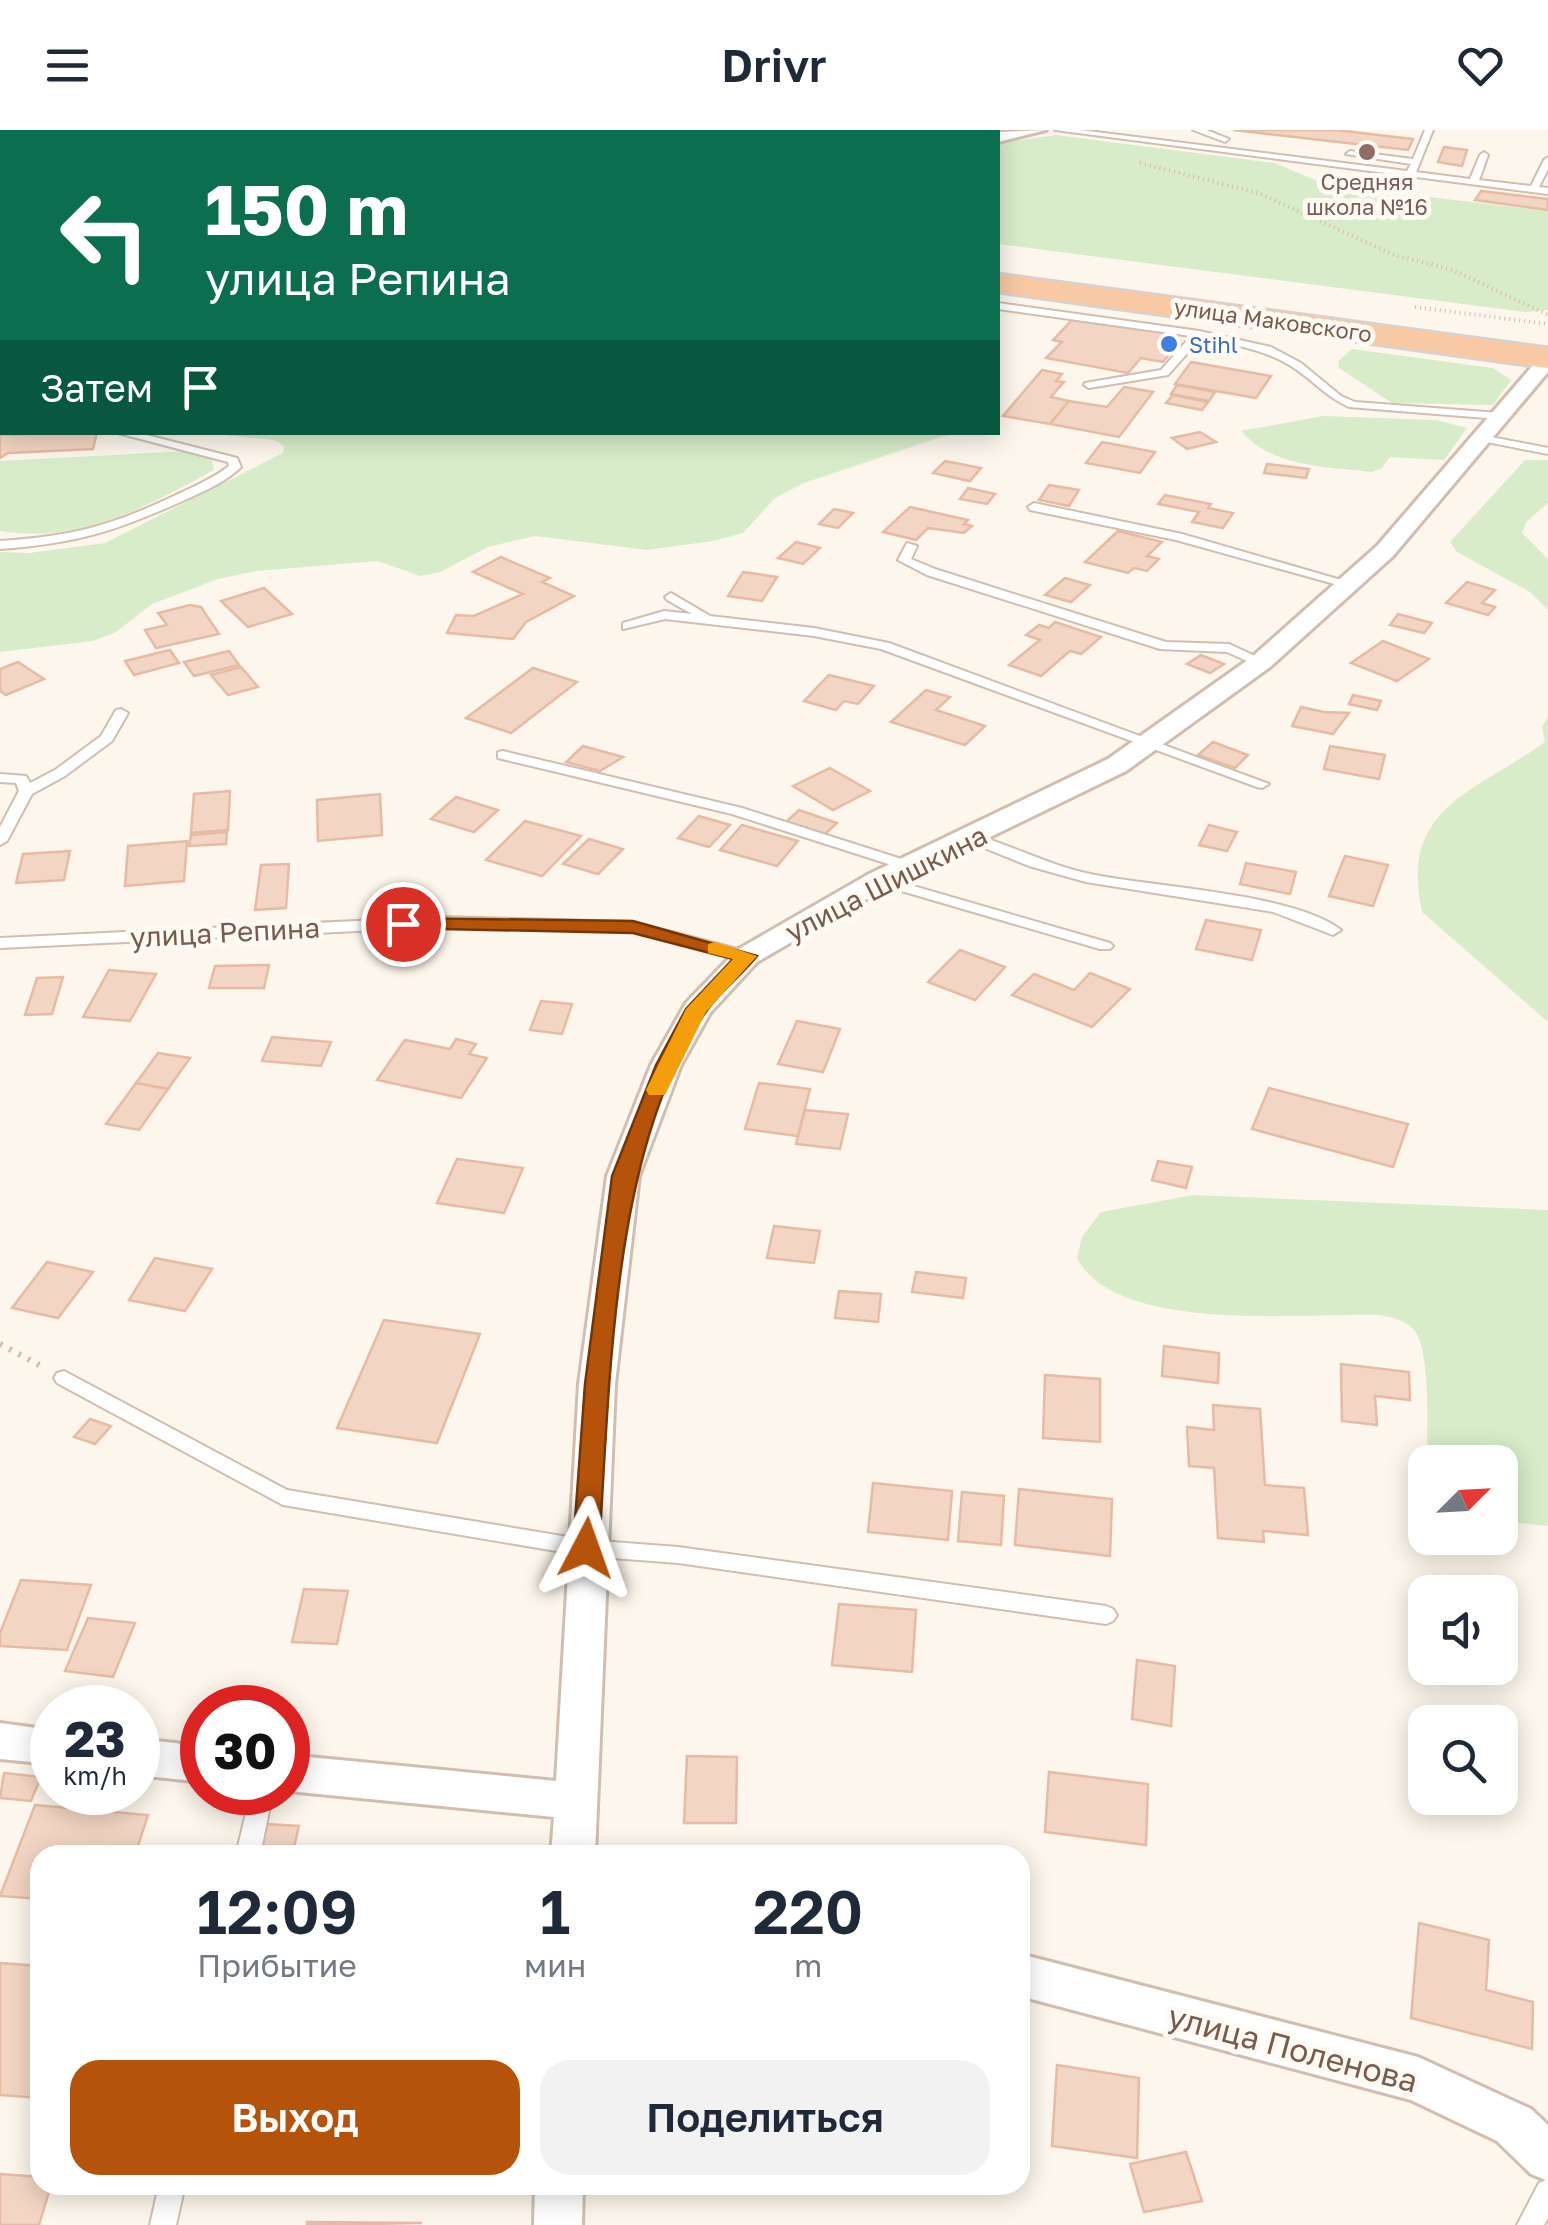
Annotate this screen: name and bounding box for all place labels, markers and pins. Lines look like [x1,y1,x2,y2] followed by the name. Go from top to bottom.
[1356,141,1378,163] marker: Средняя школа №16
[1306,168,1428,220] place label: Средняя школа №16
[1189,331,1238,358] place label: Stihl
[1158,333,1180,355] marker: Stihl
[361,882,446,967] pin

